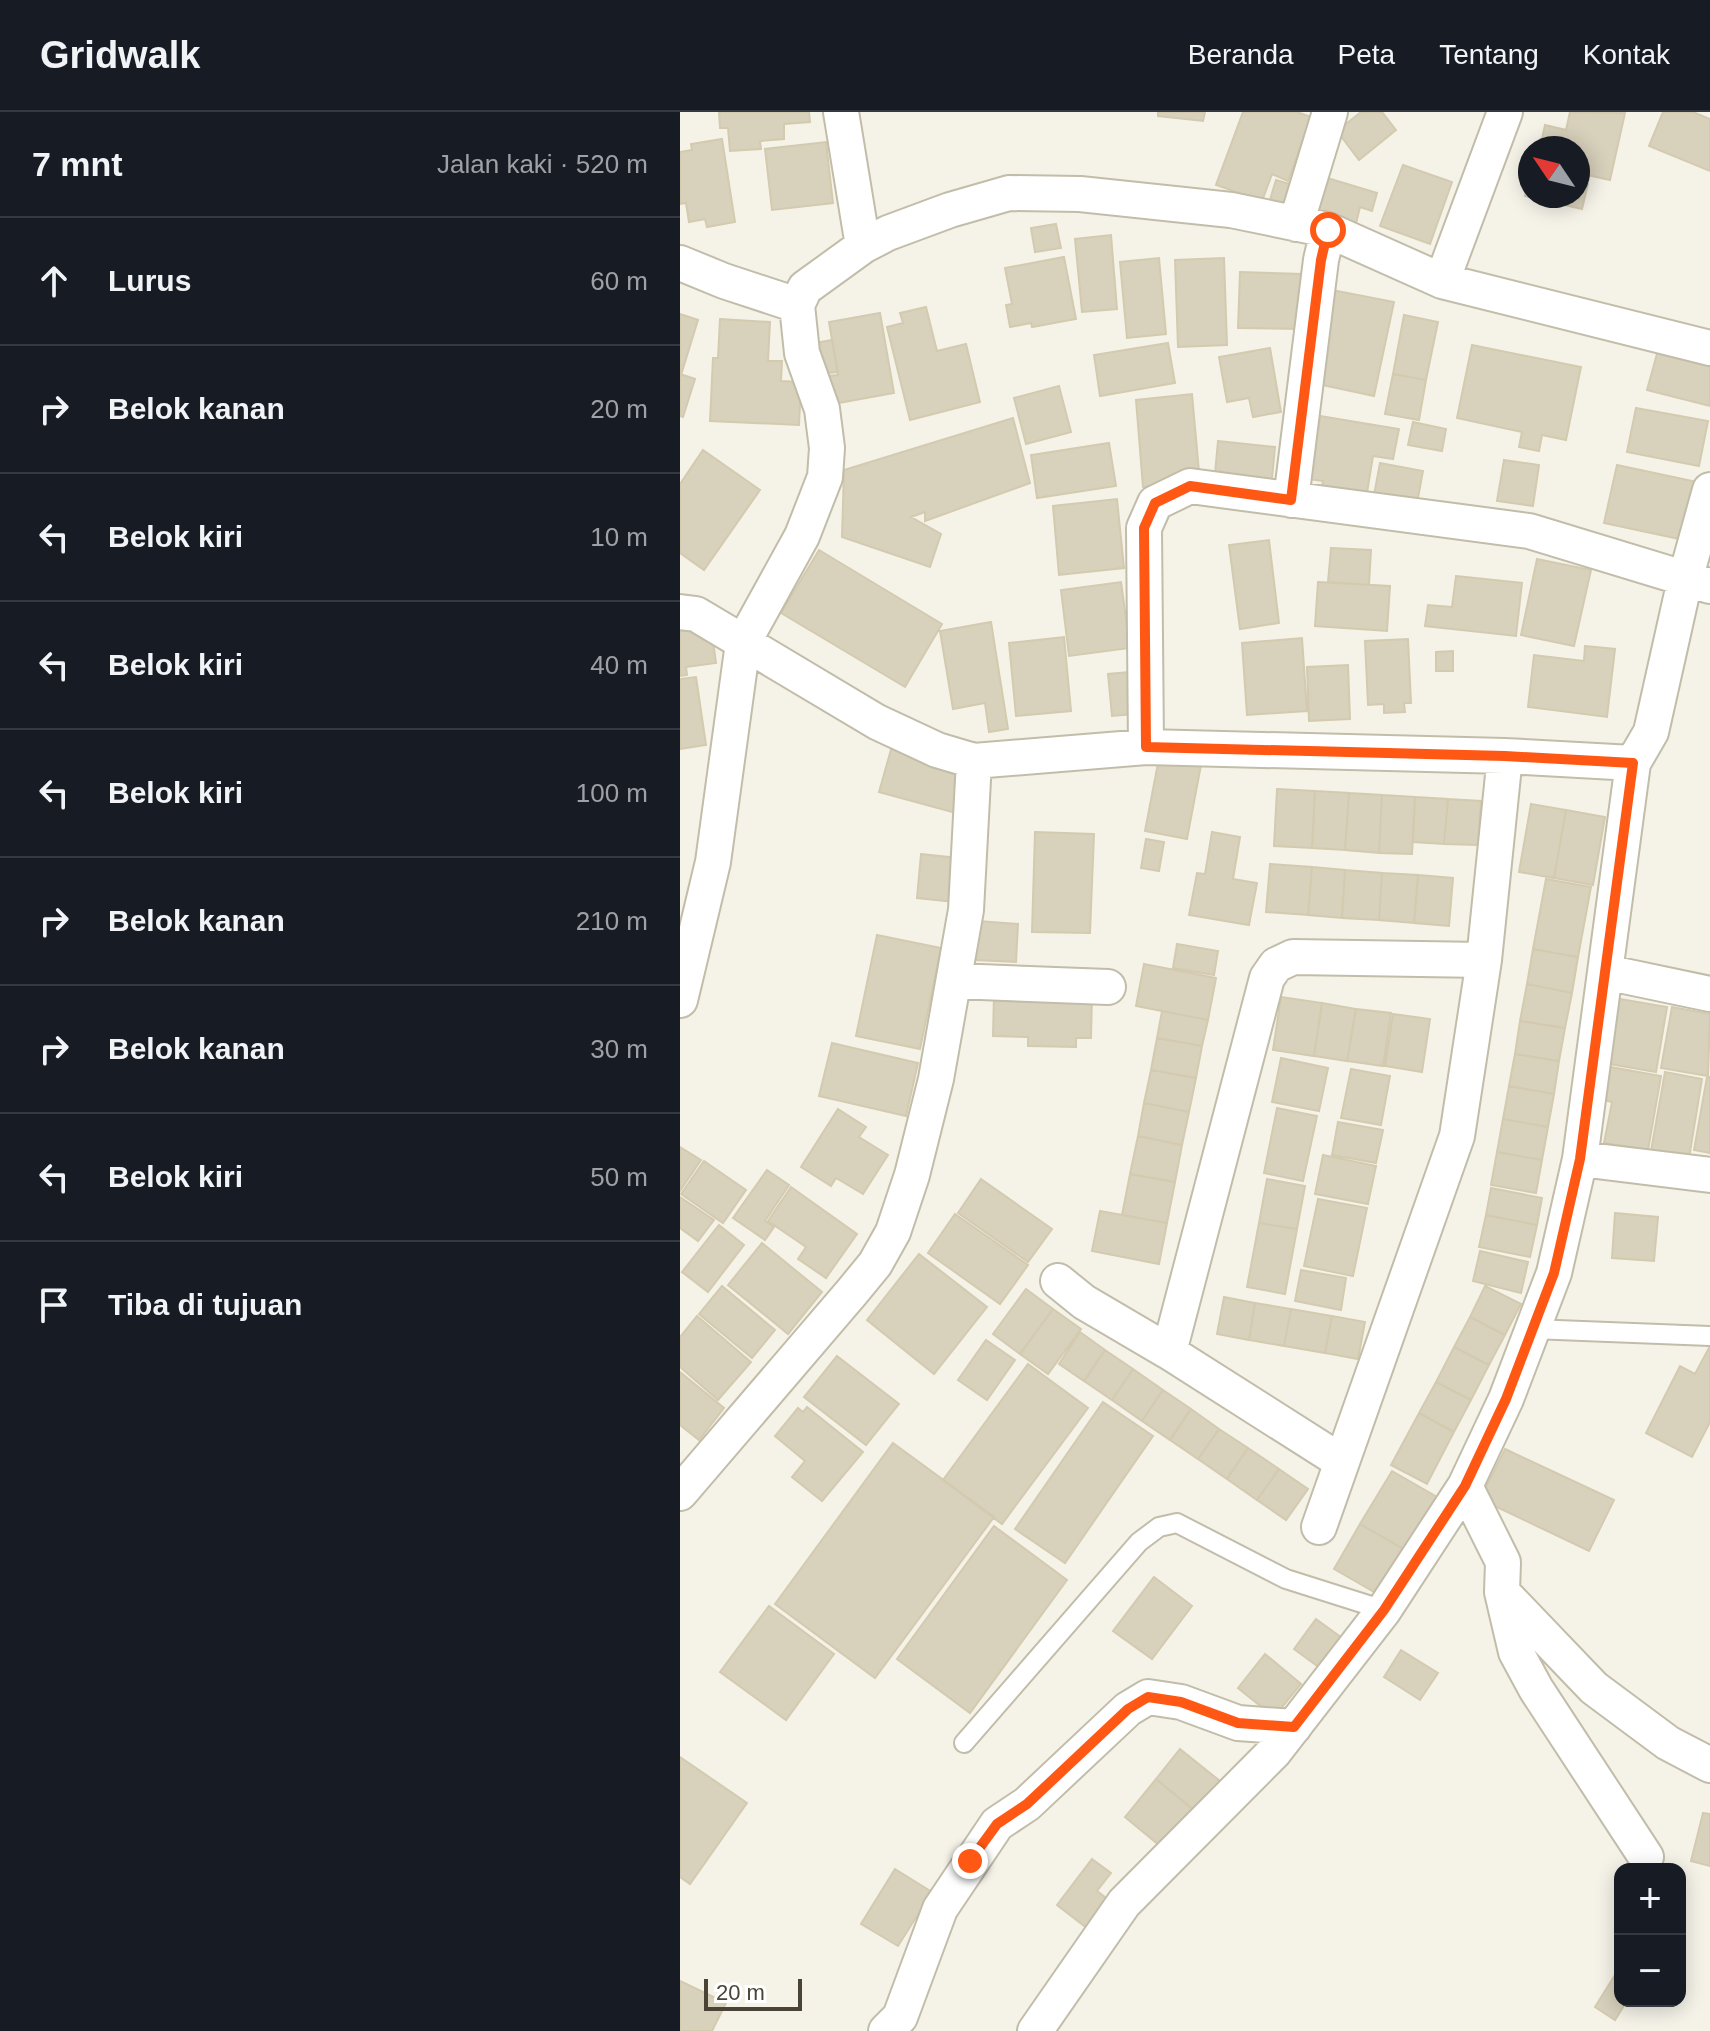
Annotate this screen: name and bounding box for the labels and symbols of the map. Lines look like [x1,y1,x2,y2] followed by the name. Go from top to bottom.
[1518,136,1590,208] north arrow
[1310,212,1346,248] route start
[952,1843,988,1879] route end
[704,1975,802,2011] scale bar

